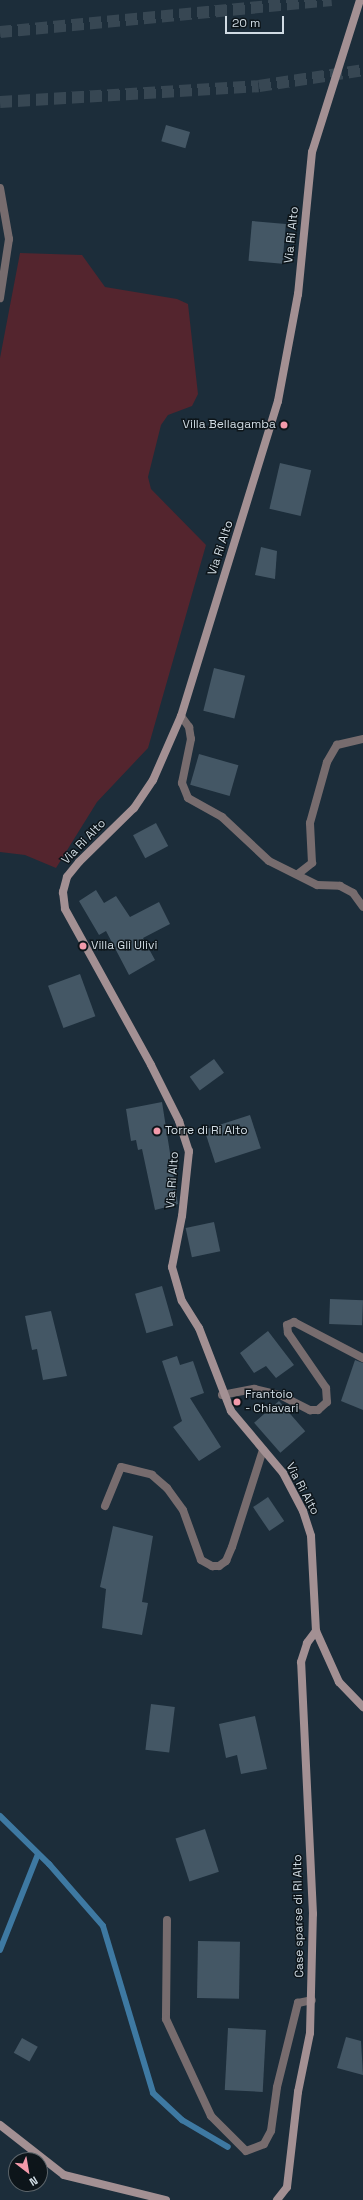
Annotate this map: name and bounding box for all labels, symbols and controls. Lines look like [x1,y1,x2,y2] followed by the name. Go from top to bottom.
[227,8,286,34] scale bar
[232,15,260,31] text: 20 m
[282,206,302,264] street label: Via Ri Alto
[183,418,276,432] place label: Villa Bellagamba
[279,420,289,430] marker: Villa Bellagamba
[205,519,237,577] street label: Via Ri Alto
[59,816,109,868] street label: Via Ri Alto
[91,939,157,953] place label: Villa Gli Ulivi
[78,941,88,951] marker: Villa Gli Ulivi
[165,1124,248,1138] place label: Torre di Ri Alto
[152,1126,162,1136] marker: Torre di Ri Alto
[164,1151,182,1209] street label: Via Ri Alto
[245,1388,299,1416] place label: Frantoio - Chiavari
[232,1397,242,1407] marker: Frantoio - Chiavari
[282,1460,322,1518] street label: Via Ri Alto
[291,1854,307,1978] street label: Case sparse di RI Alto
[8,2152,48,2192] north arrow
[27,2174,40,2189] text: N

